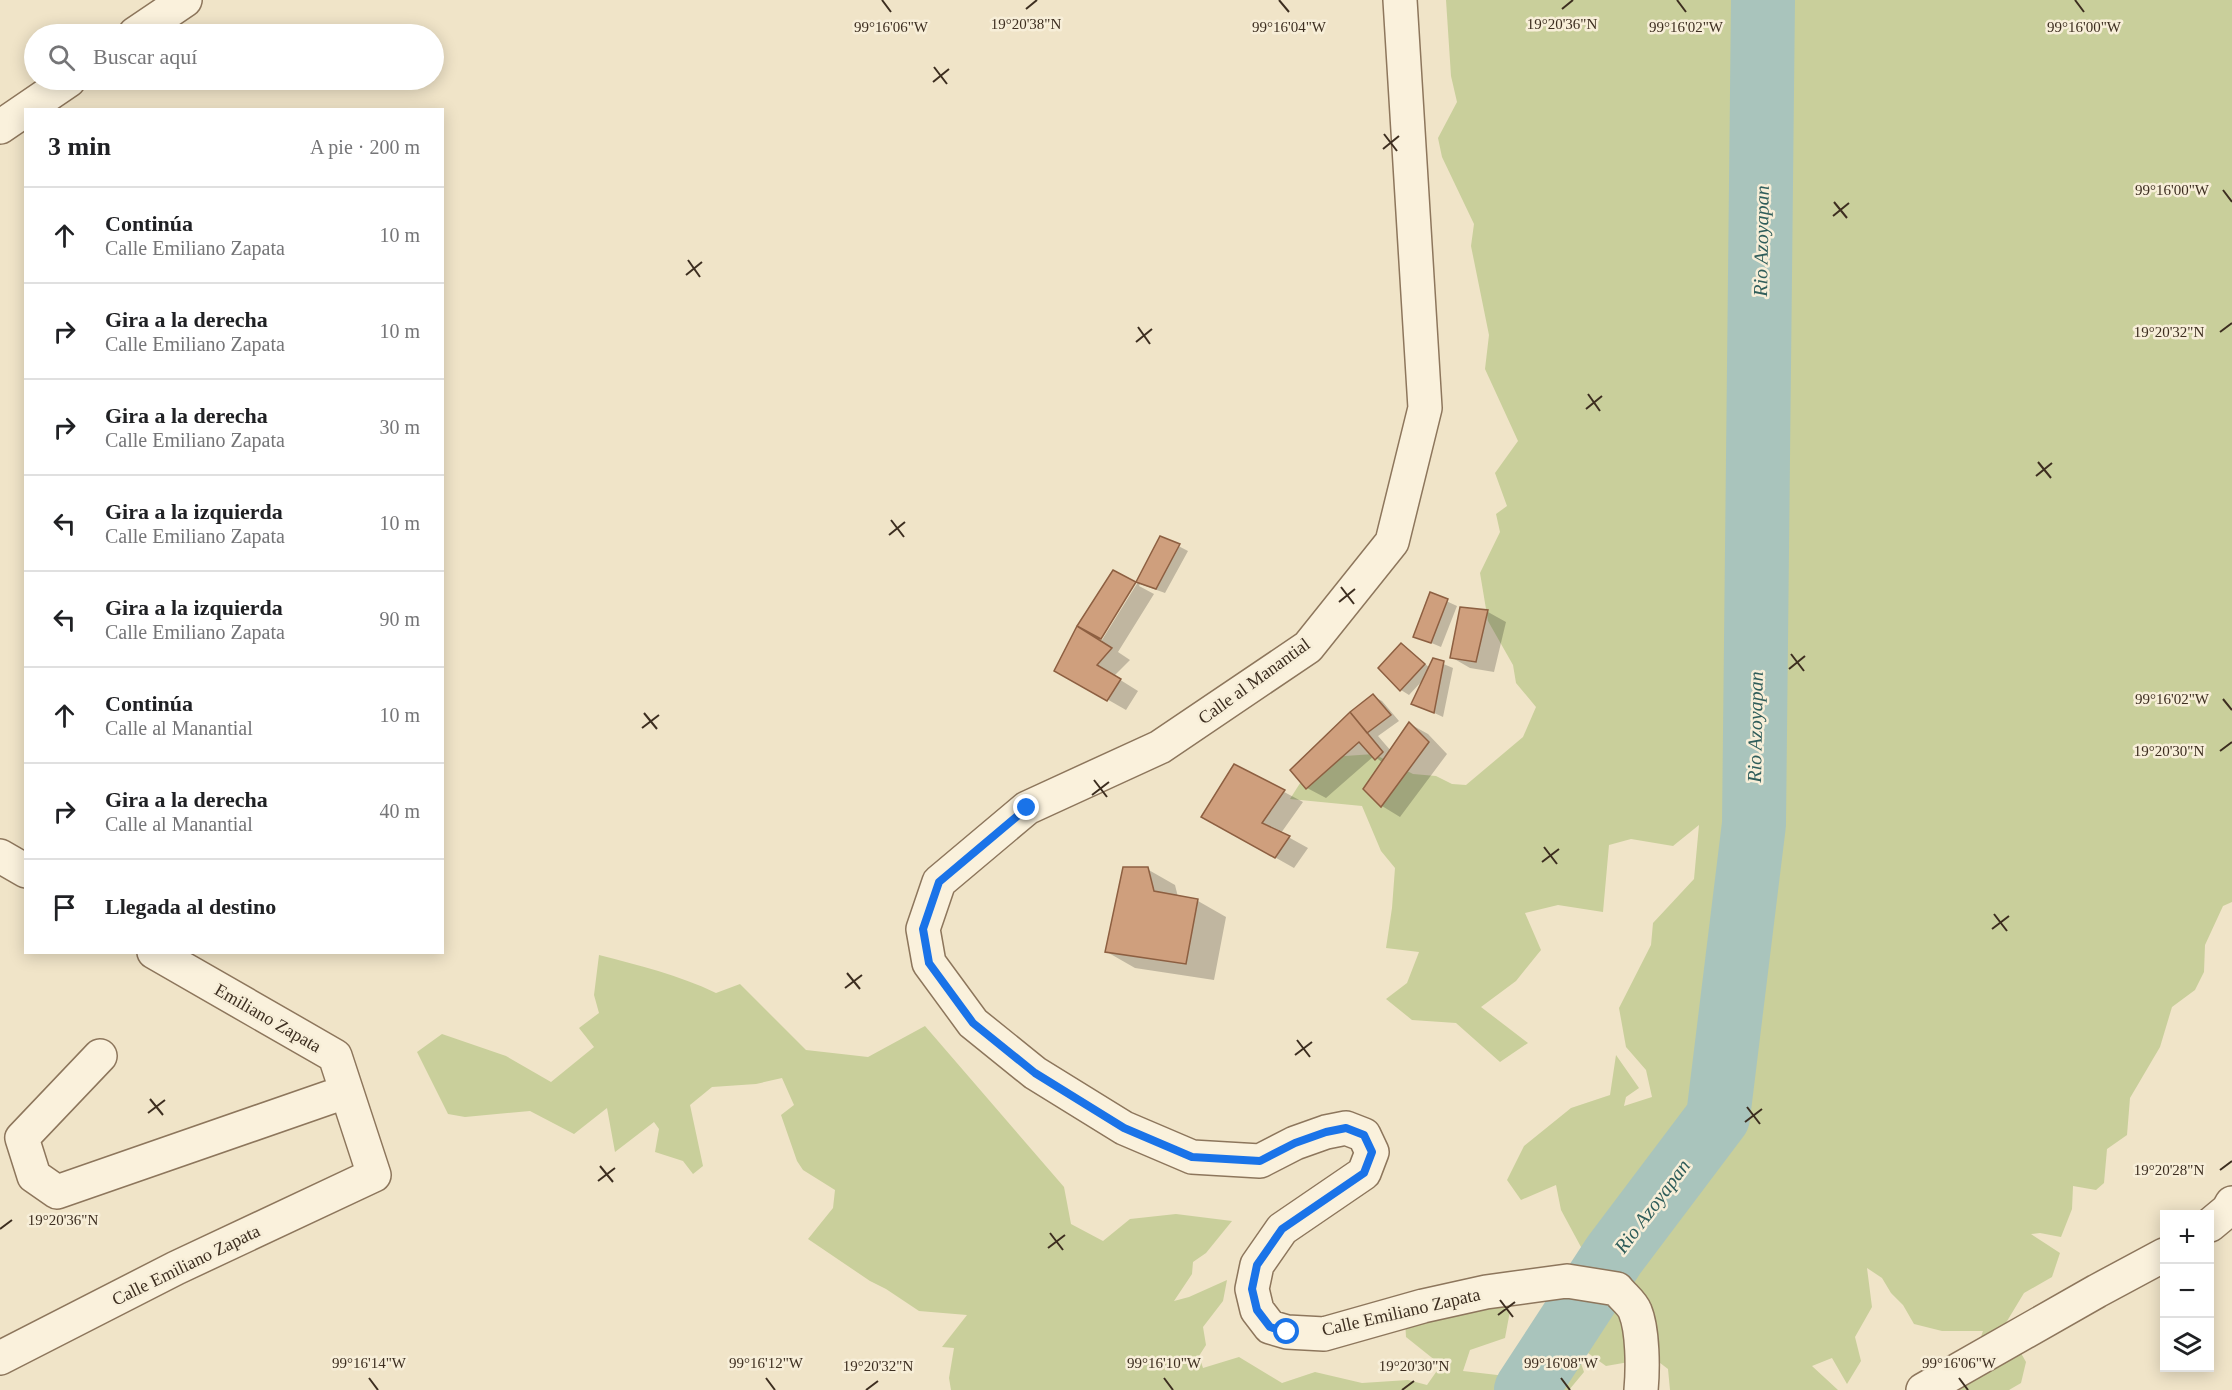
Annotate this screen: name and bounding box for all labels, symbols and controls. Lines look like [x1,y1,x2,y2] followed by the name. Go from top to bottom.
[991,16,1061,32] text: 19°20'38"N
[1527,16,1597,32] text: 19°20'36"N
[854,19,929,35] text: 99°16'06"W
[1252,19,1327,35] text: 99°16'04"W
[1649,19,1724,35] text: 99°16'02"W
[2047,19,2122,35] text: 99°16'00"W
[24,24,444,90] search box
[45,41,78,74] icon: search
[93,44,197,69] text: Buscar aquí
[48,132,111,161] text: 3 min
[310,136,420,158] text: A pie · 200 m
[2135,182,2210,198] text: 99°16'00"W
[1749,185,1774,298] water label: Rio Azoyapan
[105,211,193,236] text: Continúa
[48,219,81,252] icon: ahead
[379,224,420,246] text: 10 m
[105,237,285,259] text: Calle Emiliano Zapata
[105,307,268,332] text: Gira a la derecha
[48,315,81,348] icon: right
[379,320,420,342] text: 10 m
[2134,324,2204,340] text: 19°20'32"N
[105,333,285,355] text: Calle Emiliano Zapata
[105,403,268,428] text: Gira a la derecha
[48,411,81,444] icon: right
[379,416,420,438] text: 30 m
[105,429,285,451] text: Calle Emiliano Zapata
[105,499,283,524] text: Gira a la izquierda
[48,507,81,540] icon: left
[379,512,420,534] text: 10 m
[105,525,285,547] text: Calle Emiliano Zapata
[105,595,283,620] text: Gira a la izquierda
[48,603,81,636] icon: left
[379,608,420,630] text: 90 m
[105,621,285,643] text: Calle Emiliano Zapata
[1194,634,1314,728] street label: Calle al Manantial
[1743,671,1768,784] water label: Rio Azoyapan
[105,691,193,716] text: Continúa
[2135,691,2210,707] text: 99°16'02"W
[48,699,81,732] icon: ahead
[379,704,420,726] text: 10 m
[105,717,253,739] text: Calle al Manantial
[2134,743,2204,759] text: 19°20'30"N
[105,787,268,812] text: Gira a la derecha
[1013,794,1039,820] route end
[48,795,81,828] icon: right
[379,800,420,822] text: 40 m
[105,813,253,835] text: Calle al Manantial
[48,891,81,924] icon: arrive
[105,894,276,919] text: Llegada al destino
[211,979,325,1057] street label: Emiliano Zapata
[1609,1155,1695,1258] water label: Rio Azoyapan
[2134,1162,2204,1178] text: 19°20'28"N
[2160,1210,2214,1372] map controls
[2160,1210,2214,1264] button: +
[28,1212,98,1228] text: 19°20'36"N
[109,1221,263,1309] street label: Calle Emiliano Zapata
[2160,1264,2214,1318] button: −
[1320,1284,1482,1340] street label: Calle Emiliano Zapata
[1273,1318,1299,1344] route start
[2160,1318,2214,1372] button: layers
[332,1355,407,1371] text: 99°16'14"W
[729,1355,804,1371] text: 99°16'12"W
[1127,1355,1202,1371] text: 99°16'10"W
[1524,1355,1599,1371] text: 99°16'08"W
[1922,1355,1997,1371] text: 99°16'06"W
[843,1358,913,1374] text: 19°20'32"N
[1379,1358,1449,1374] text: 19°20'30"N

